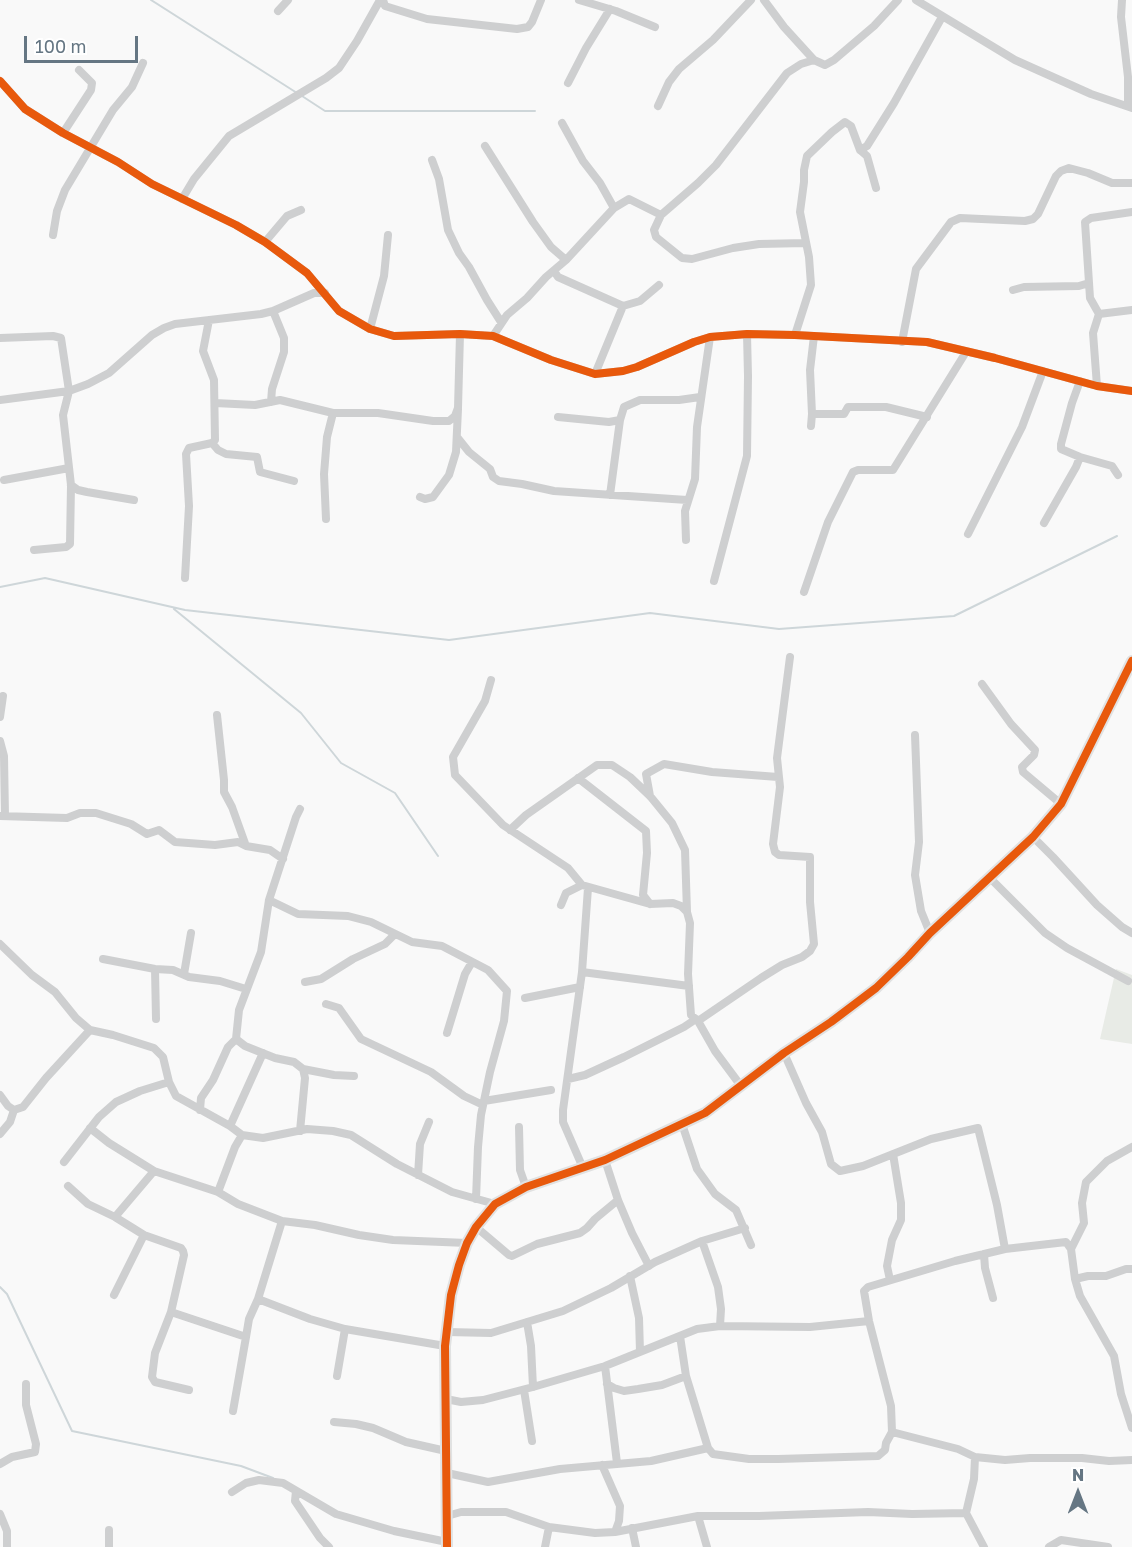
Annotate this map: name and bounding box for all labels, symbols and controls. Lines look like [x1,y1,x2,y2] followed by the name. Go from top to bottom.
[27,24,141,62] scale bar
[35,35,86,57] text: 100 m
[1048,1463,1108,1523] north arrow
[1072,1465,1084,1485] text: N

